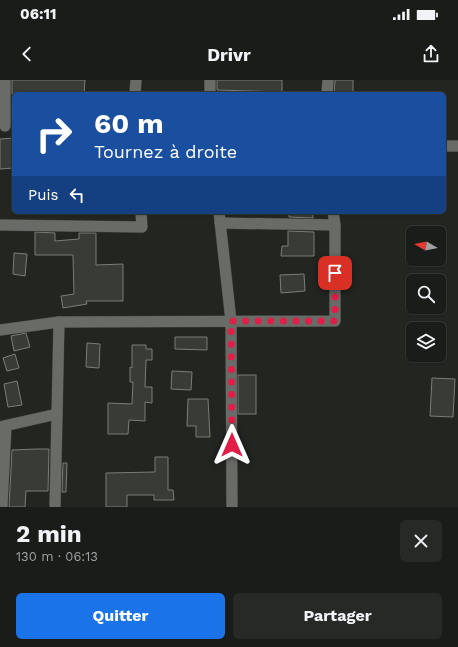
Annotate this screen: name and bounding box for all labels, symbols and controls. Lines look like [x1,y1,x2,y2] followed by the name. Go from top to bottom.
[20,5,56,23] text: 06:11
[16,43,38,65] icon: back
[420,43,442,65] icon: share
[207,44,251,65] text: Drivr
[94,107,164,140] text: 60 m
[28,108,80,160] icon: right
[94,141,237,162] text: Tournez à droite
[66,184,88,206] icon: left
[28,186,58,204] text: Puis
[406,226,446,266] north arrow
[406,226,446,362] map controls
[318,256,352,290] pin
[324,262,346,284] icon: arrive
[406,274,446,314] button: search
[406,322,446,362] button: layers
[211,424,253,466] position arrow
[16,520,82,548] text: 2 min
[400,520,442,562] button: close
[16,549,98,564] text: 130 m · 06:13
[16,593,225,639] button: Quitter
[233,593,442,639] button: Partager

